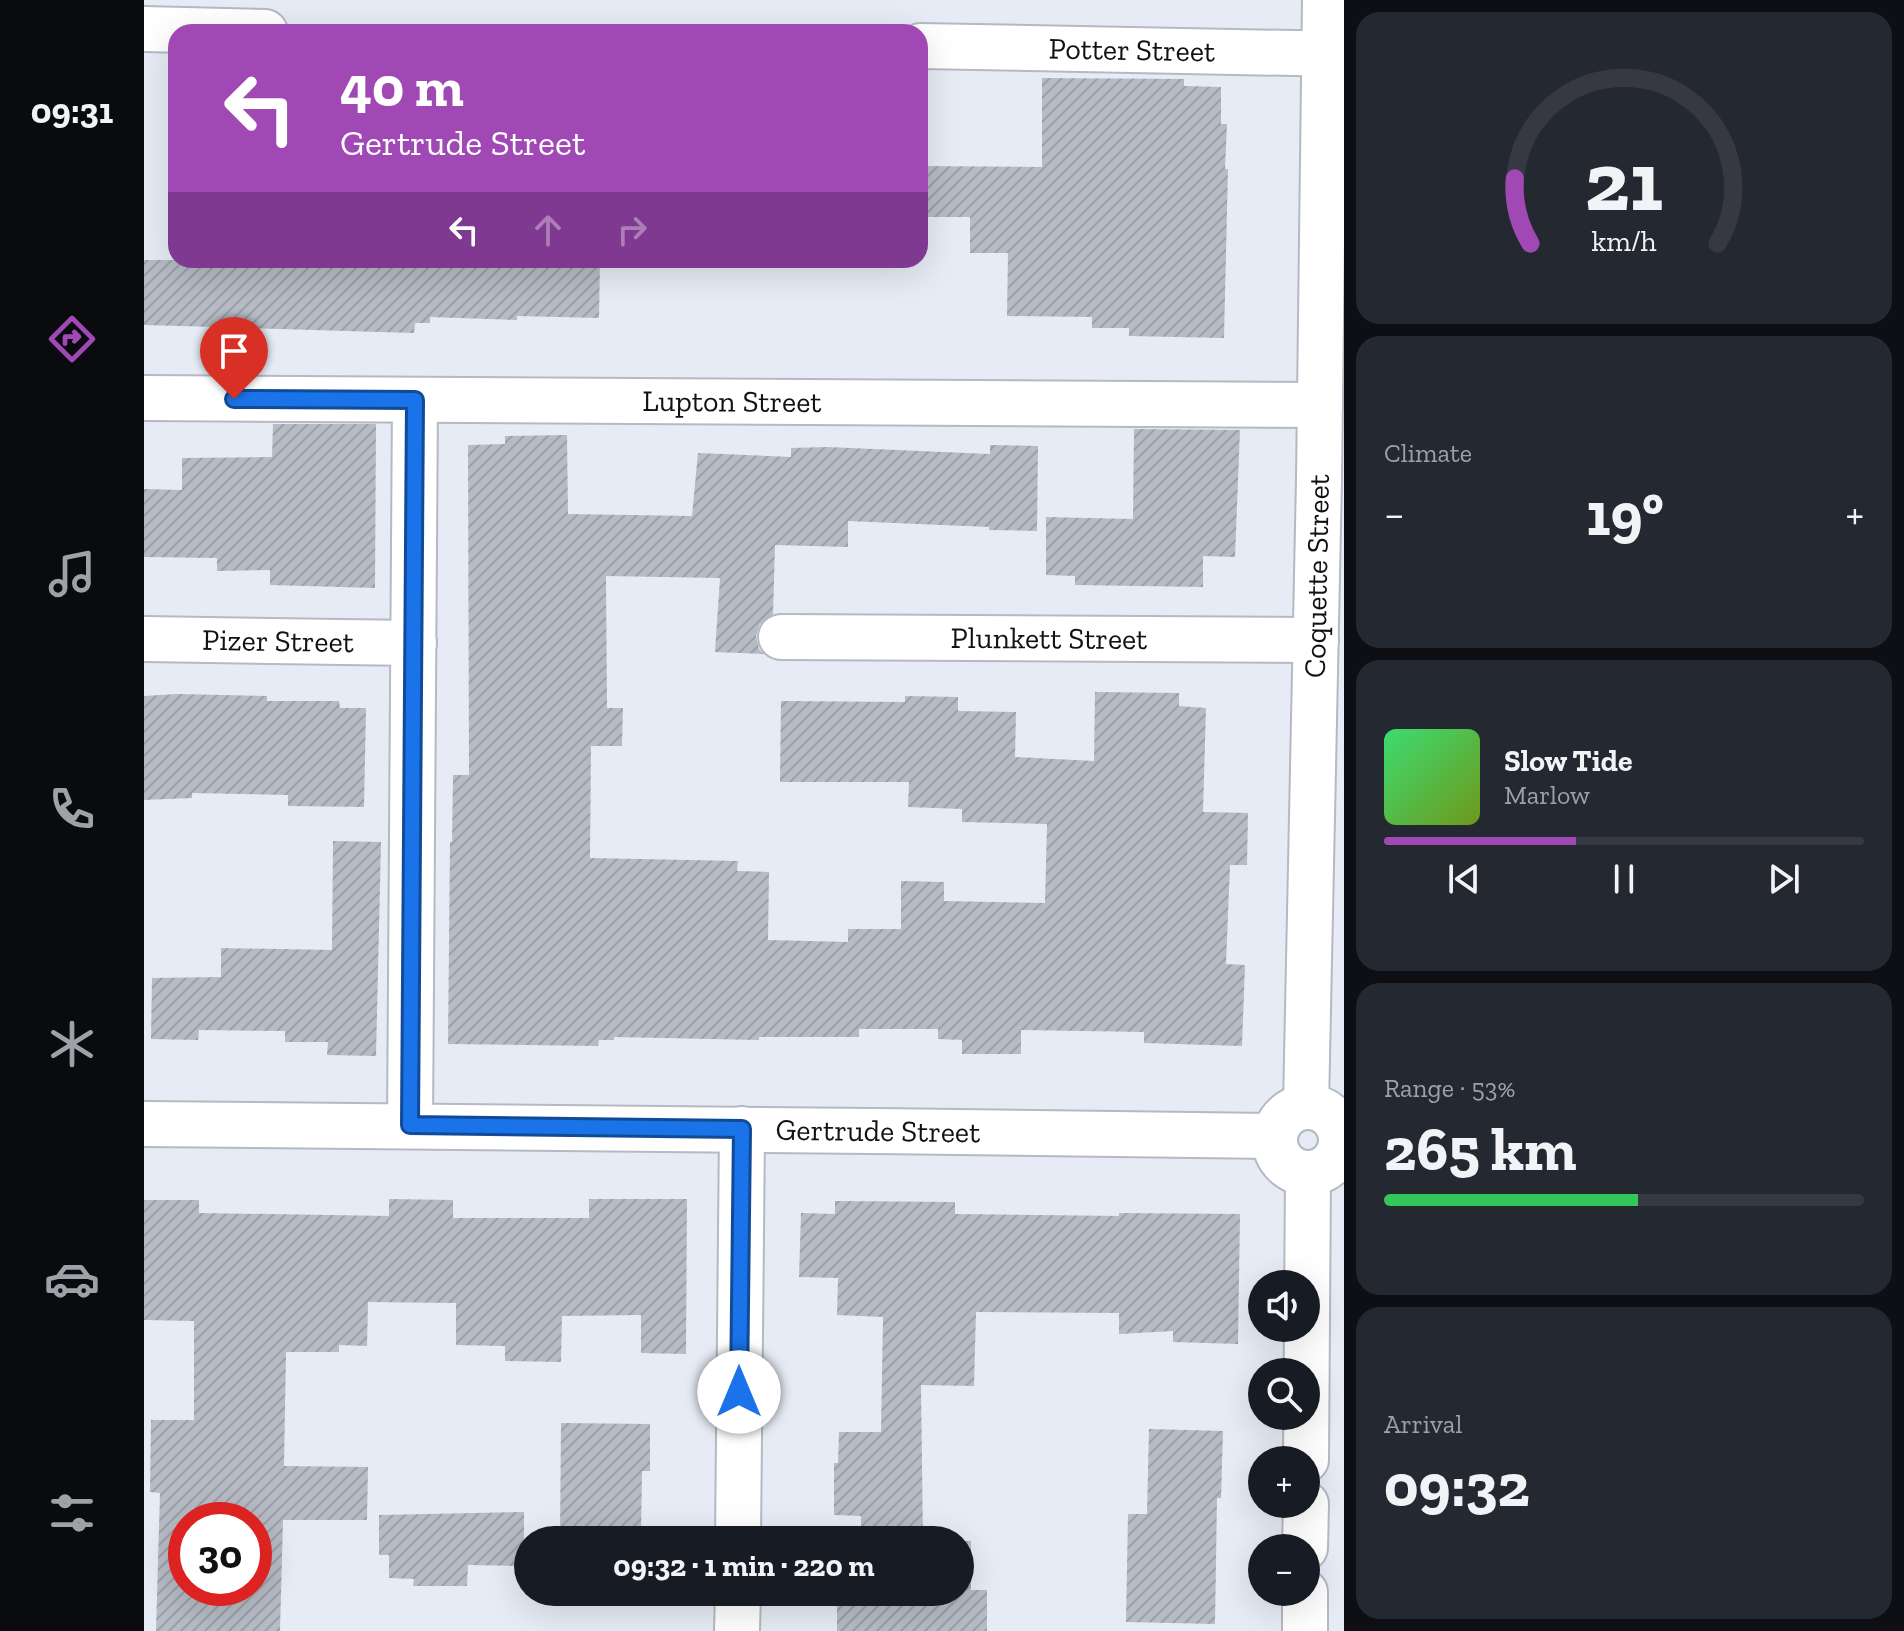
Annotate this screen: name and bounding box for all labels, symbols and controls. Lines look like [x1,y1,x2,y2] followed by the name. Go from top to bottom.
[1048,30,1215,70] street label: Potter Street
[340,53,464,120] text: 40 m
[208,56,312,160] icon: left
[31,89,113,132] text: 09:31
[340,121,585,164] text: Gertrude Street
[1585,130,1663,230] text: 21
[442,208,486,252] icon: left
[526,208,570,252] icon: ahead
[610,208,654,252] icon: right
[1591,224,1657,258] text: km/h
[44,311,100,367] icon: directions
[200,317,268,399] pin
[212,329,256,373] icon: arrive
[642,383,822,420] street label: Lupton Street
[1384,437,1472,469] text: Climate
[1297,474,1337,679] street label: Coquette Street
[1586,478,1664,550] text: 19°
[1384,487,1405,540] text: −
[1845,487,1864,540] text: +
[44,546,100,602] icon: music
[951,620,1147,657] street label: Plunkett Street
[202,622,354,660] street label: Pizer Street
[1504,743,1632,779] text: Slow Tide
[1504,779,1590,811] text: Marlow
[44,781,100,837] icon: phone
[1442,857,1486,901] icon: previous
[1602,857,1646,901] icon: pause
[1762,857,1806,901] icon: next
[44,1016,100,1072] icon: climate
[1384,1072,1515,1104] text: Range · 53%
[775,1112,980,1150] street label: Gertrude Street
[1384,1113,1577,1185] text: 265 km
[44,1251,100,1307] icon: car
[1248,1270,1320,1606] map controls
[1248,1270,1320,1342] button: sound
[697,1350,781,1434] position arrow
[1248,1358,1320,1430] button: search
[1384,1408,1462,1440] text: Arrival
[1248,1446,1320,1518] button: +
[1384,1449,1530,1521] text: 09:32
[44,1485,100,1541] icon: filters
[168,1502,272,1606] speed limit sign: 30
[1248,1534,1320,1606] button: −
[613,1548,875,1584] text: 09:32 · 1 min · 220 m

